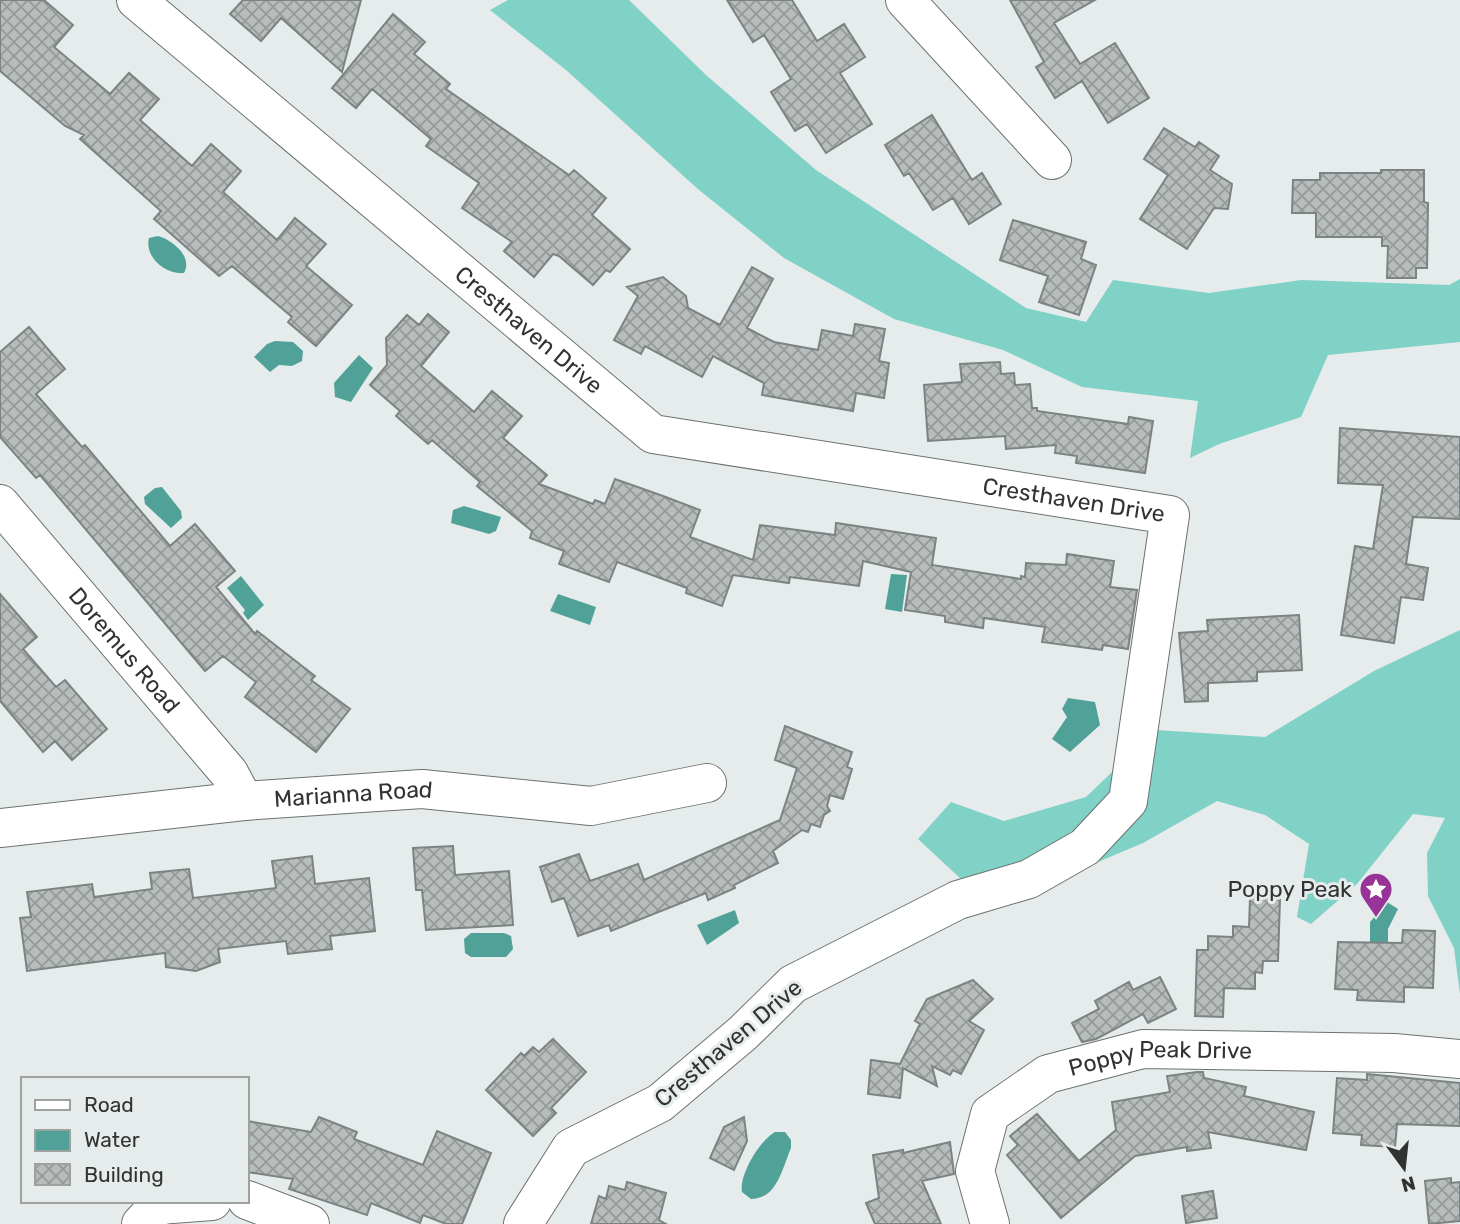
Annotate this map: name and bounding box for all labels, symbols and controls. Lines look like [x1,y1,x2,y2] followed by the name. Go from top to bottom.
[449,260,608,400] street label: Cresthaven Drive
[981,472,1167,528] street label: Cresthaven Drive
[63,581,186,719] street label: Doremus Road
[273,775,434,813] street label: Marianna Road
[1357,870,1395,919] place icon: Poppy Peak
[1227,875,1352,903] place label: Poppy Peak
[649,973,807,1113] street label: Cresthaven Drive
[1066,1035,1252,1082] street label: Poppy Peak Drive
[21,1077,248,1203] legend
[84,1092,134,1117] text: Road
[84,1127,140,1152] text: Water
[1369,1133,1439,1203] north arrow
[84,1162,164,1187] text: Building
[1399,1171,1418,1197] text: N

